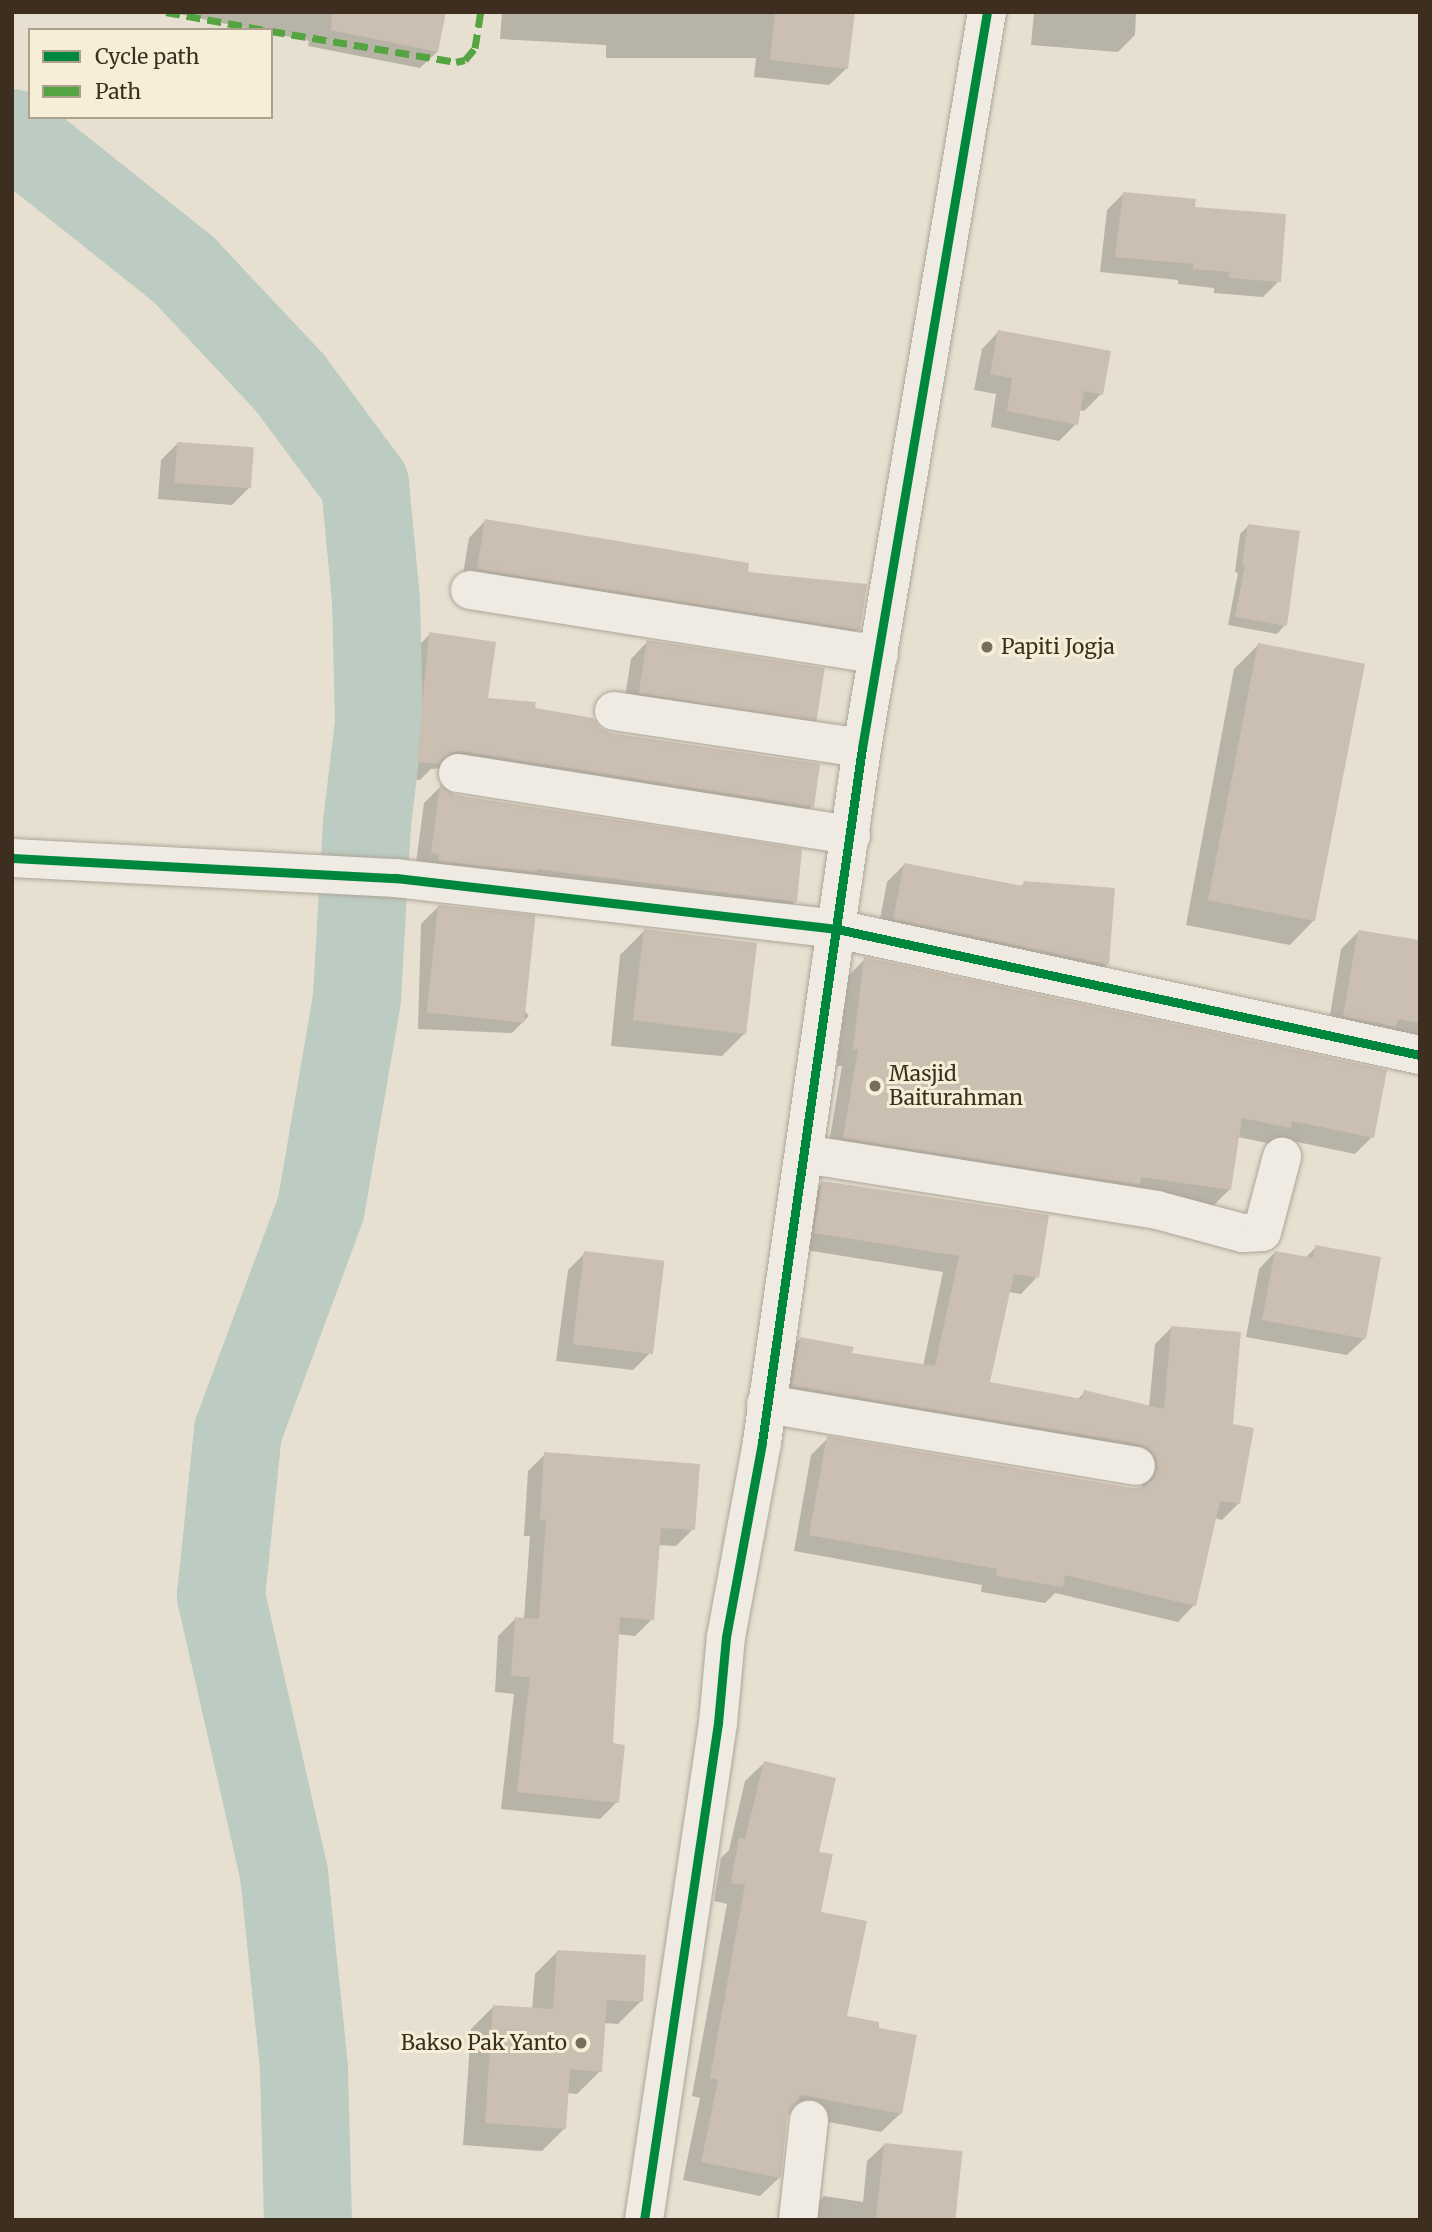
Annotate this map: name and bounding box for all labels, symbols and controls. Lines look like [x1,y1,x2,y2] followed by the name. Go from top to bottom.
[28,28,273,119] legend
[95,43,199,70] text: Cycle path
[95,78,141,105] text: Path
[1001,634,1115,660] place label: Papiti Jogja
[979,639,995,655] marker: Papiti Jogja
[889,1061,1023,1111] place label: Masjid Baiturahman
[867,1078,883,1094] marker: Masjid Baiturahman
[401,2030,567,2056] place label: Bakso Pak Yanto
[573,2035,589,2051] marker: Bakso Pak Yanto

